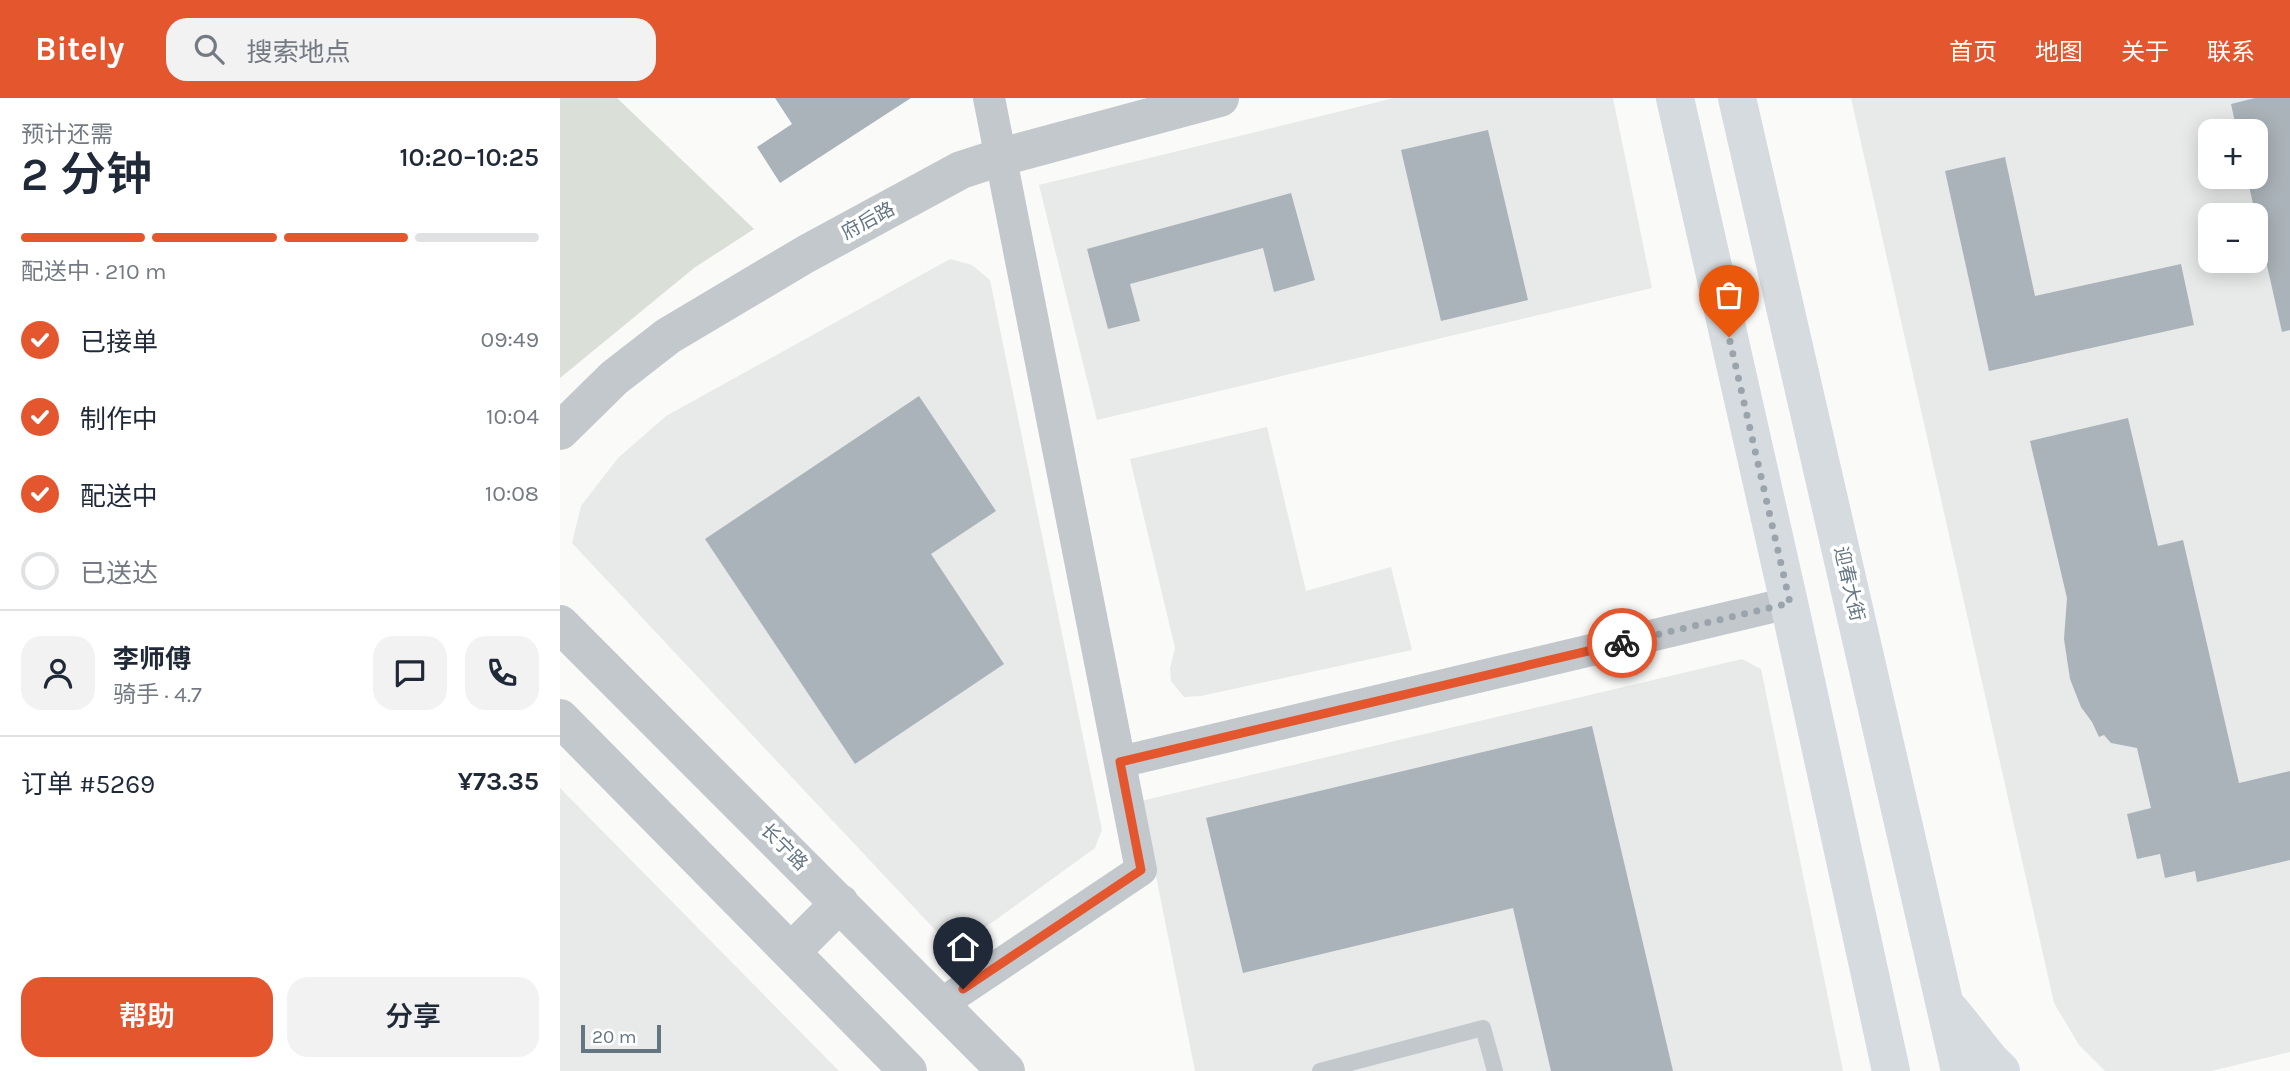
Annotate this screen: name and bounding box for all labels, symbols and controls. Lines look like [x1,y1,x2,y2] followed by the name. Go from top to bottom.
[166,18,656,81] search box
[35,30,124,68] text: Bitely
[190,30,228,68] icon: search
[246,37,350,68] text: 搜索地点
[1949,38,1997,66] text: 首页
[2035,38,2083,66] text: 地图
[2121,38,2169,66] text: 关于
[2207,38,2255,66] text: 联系
[2198,119,2268,273] map controls
[2198,119,2268,189] button: +
[21,121,113,148] text: 预计还需
[399,142,539,173] text: 10:20–10:25
[21,148,152,202] text: 2 分钟
[838,198,898,244] street label: 府后路
[2198,203,2268,273] button: −
[21,258,167,285] text: 配送中 · 210 m
[1699,265,1759,337] pin
[1710,276,1748,314] icon: bag
[21,321,59,359] icon: check
[481,326,539,353] text: 09:49
[80,327,158,358] text: 已接单
[21,398,59,436] icon: check
[486,403,539,430] text: 10:04
[80,404,158,435] text: 制作中
[21,475,59,513] icon: check
[485,480,539,507] text: 10:08
[80,481,158,512] text: 配送中
[1830,544,1868,624] street label: 迎春大街
[80,558,158,589] text: 已送达
[1587,608,1657,678] courier
[1603,624,1641,662] icon: bike
[21,636,95,710] button: person
[373,636,447,710] button: chat
[465,636,539,710] button: phone
[113,644,191,675] text: 李师傅
[113,681,202,708] text: 骑手 · 4.7
[458,766,539,797] text: ¥73.35
[21,769,155,800] text: 订单 #5269
[756,819,812,875] street label: 长宁路
[933,917,993,989] pin
[944,928,982,966] icon: home
[21,977,273,1057] button: 帮助
[287,977,539,1057] button: 分享
[581,1022,662,1054] scale bar
[592,1026,637,1048] text: 20 m

